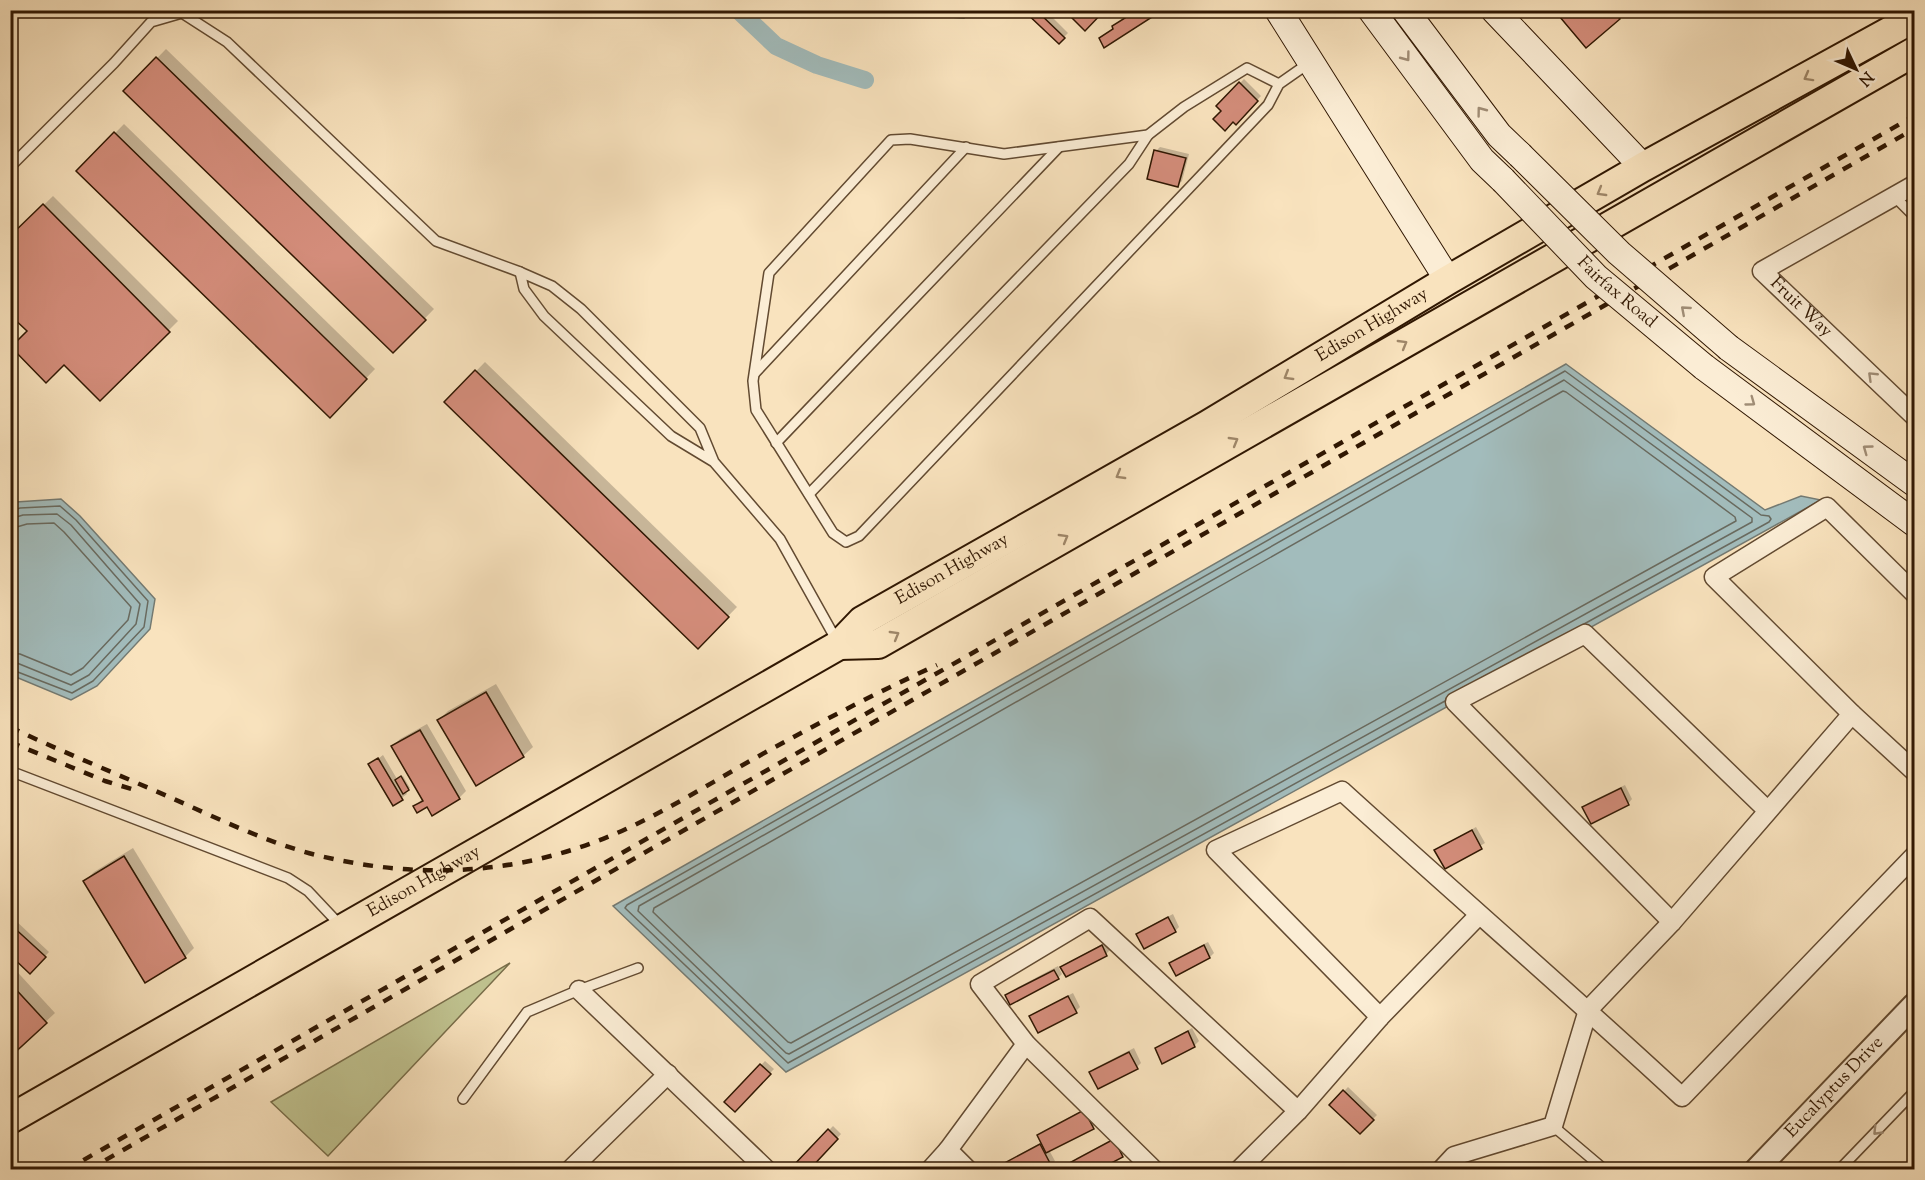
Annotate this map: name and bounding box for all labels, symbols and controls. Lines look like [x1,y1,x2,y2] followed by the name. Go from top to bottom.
[1826,39,1886,99] north arrow
[1398,51,1409,62] one-way arrow
[1852,65,1878,90] text: N
[1804,69,1814,81] one-way arrow
[1478,107,1489,118] one-way arrow
[1597,184,1607,196] one-way arrow
[1570,251,1662,335] street label: Fairfax Road
[1763,272,1838,344] street label: Fruit Way
[1312,282,1433,369] street label: Edison Highway
[1681,306,1692,317] one-way arrow
[1397,340,1407,352] one-way arrow
[1284,369,1294,381] one-way arrow
[1869,372,1880,383] one-way arrow
[1744,395,1755,406] one-way arrow
[1228,437,1238,448] one-way arrow
[1863,445,1874,456] one-way arrow
[1116,468,1126,479] one-way arrow
[891,527,1014,612] street label: Edison Highway
[1058,534,1068,545] one-way arrow
[889,630,899,642] one-way arrow
[363,840,485,925] street label: Edison Highway
[1780,1031,1890,1144] street label: Eucalyptus Drive
[1873,1123,1884,1134] one-way arrow

